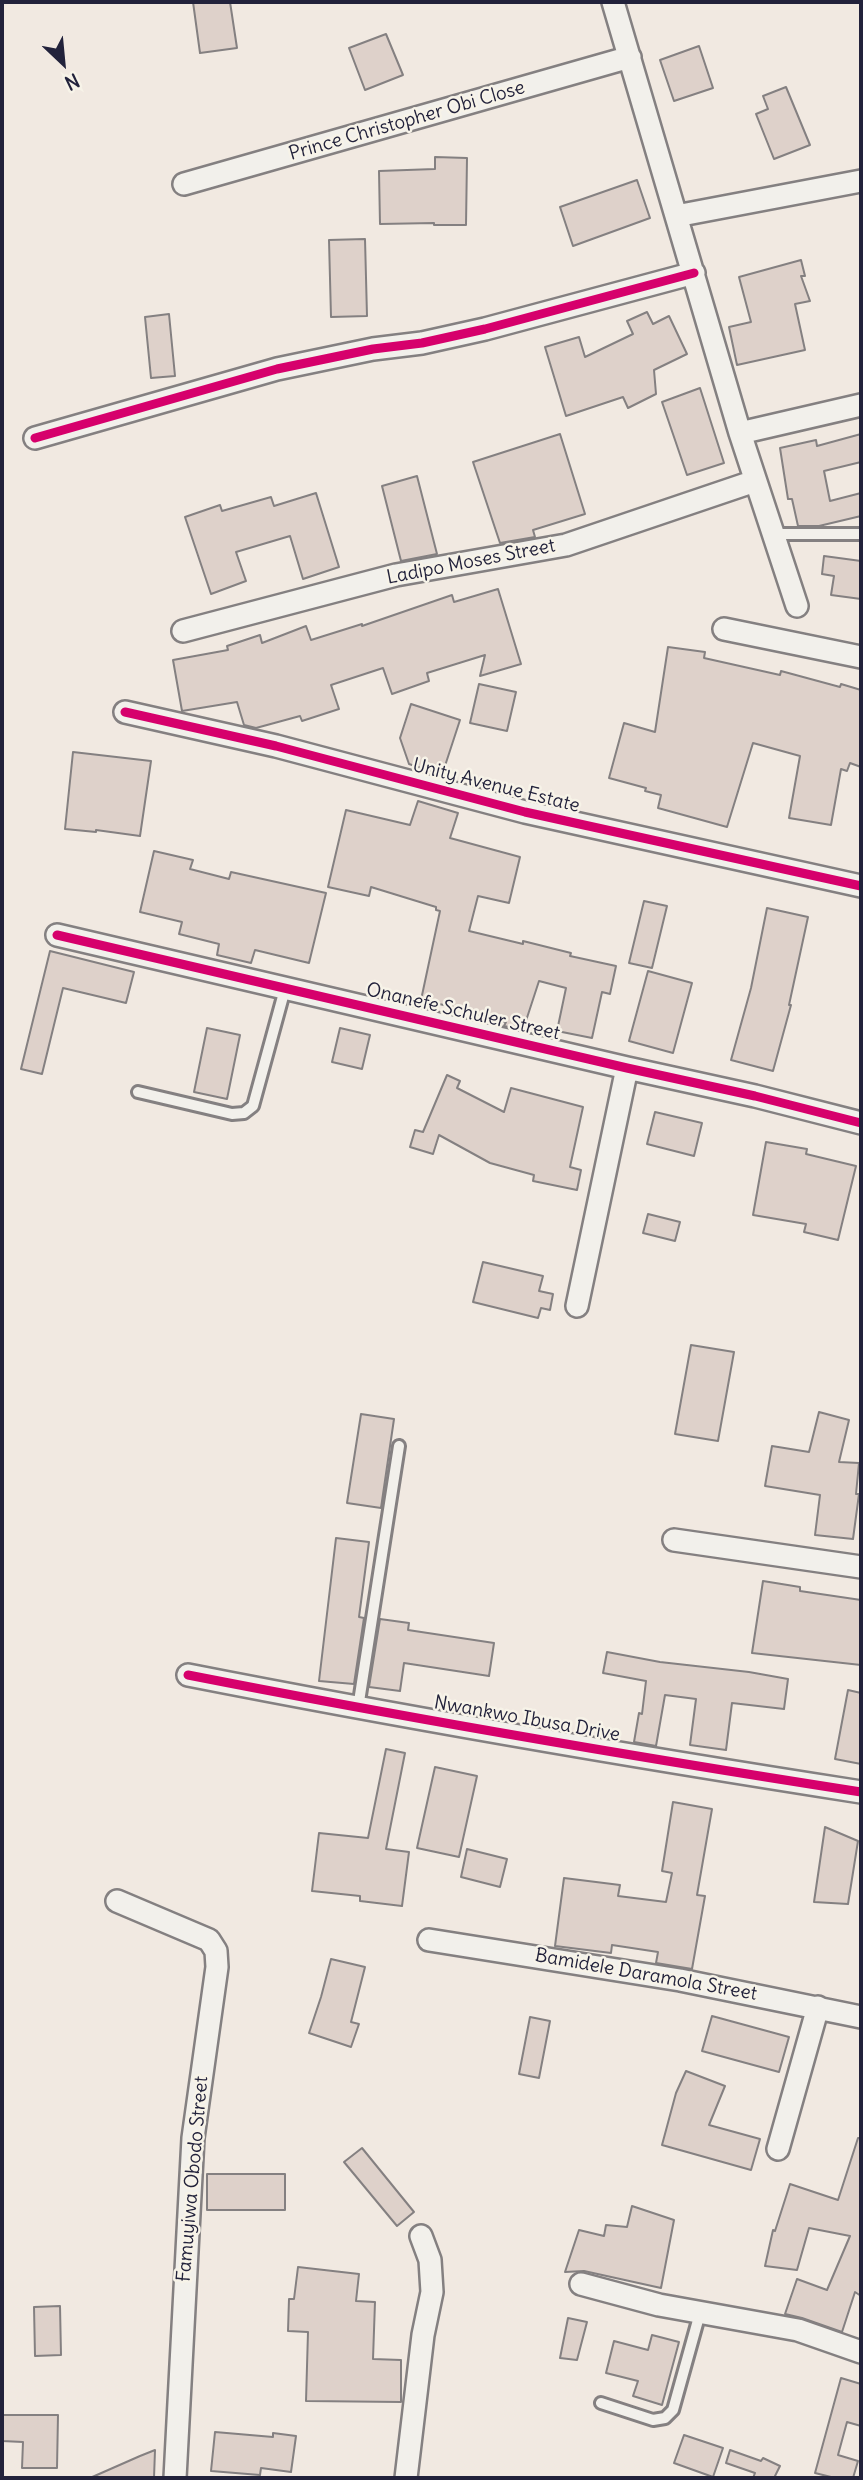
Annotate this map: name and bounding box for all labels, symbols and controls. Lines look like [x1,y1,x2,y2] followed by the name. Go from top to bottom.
[28,28,98,98] north arrow
[61,68,83,96] text: N
[286,76,528,166] street label: Prince Christopher Obi Close
[385,534,557,590] street label: Ladipo Moses Street
[410,754,582,818] street label: Unity Avenue Estate
[364,979,562,1045] street label: Onanefe Schuler Street
[432,1691,622,1747] street label: Nwankwo Ibusa Drive
[533,1944,759,2006] street label: Bamidele Daramola Street
[173,2075,213,2283] street label: Famuyiwa Obodo Street

